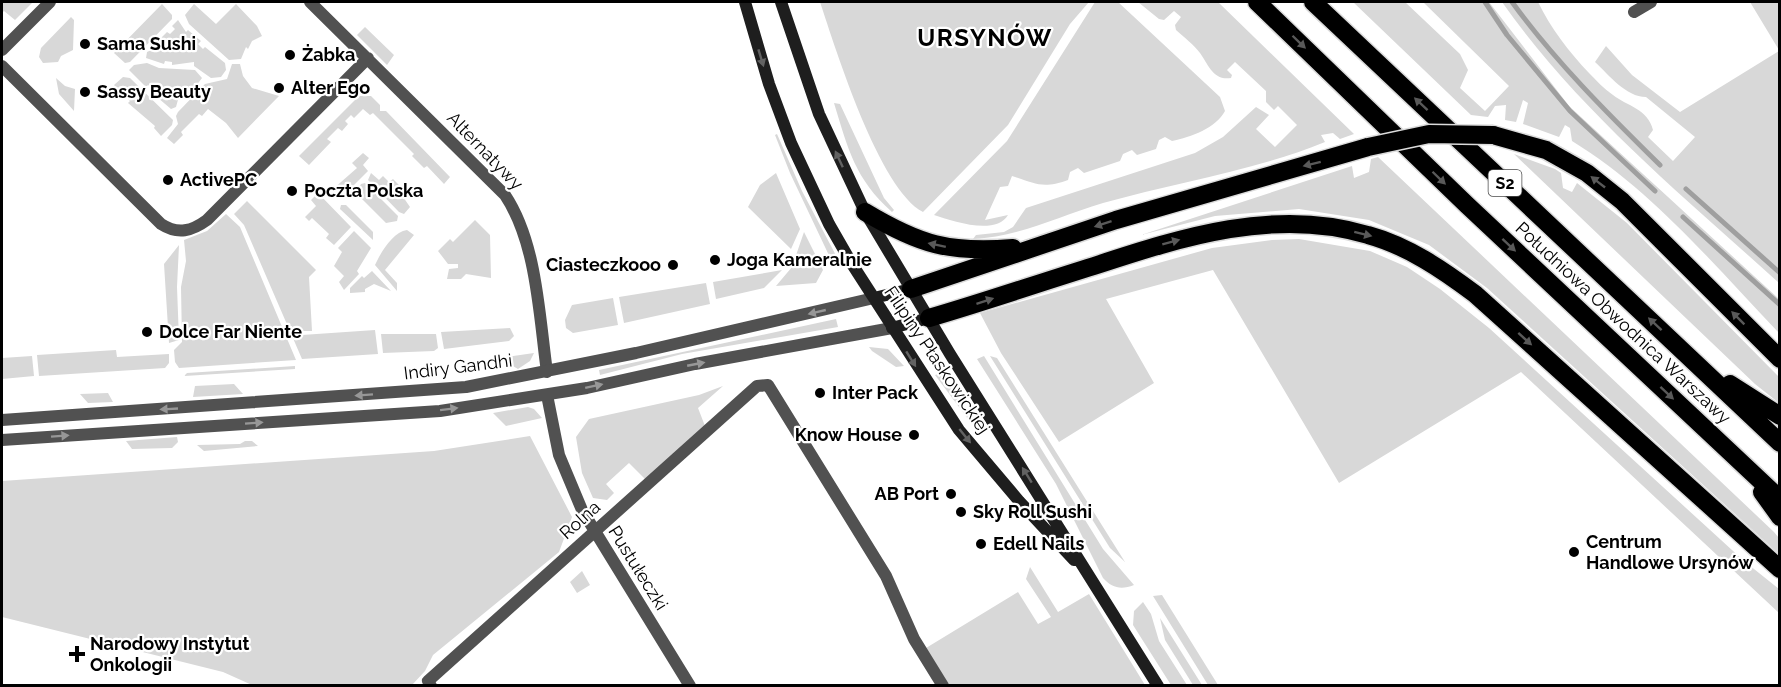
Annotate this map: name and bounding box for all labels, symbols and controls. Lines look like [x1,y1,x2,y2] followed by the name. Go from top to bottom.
[917,23,1053,52] district label: URSYNÓW
[97,33,196,54] place label: Sama Sushi
[1292,35,1306,49] one-way arrow
[78,37,92,51] marker: Sama Sushi
[302,44,355,65] place label: Żabka
[283,48,297,62] marker: Żabka
[757,49,766,67] one-way arrow
[291,77,370,98] place label: Alter Ego
[97,81,211,102] place label: Sassy Beauty
[272,81,286,95] marker: Alter Ego
[78,85,92,99] marker: Sassy Beauty
[1414,97,1429,111] one-way arrow
[443,107,528,194] street label: Alternatywy
[835,151,844,168] one-way arrow
[1303,159,1321,169] one-way arrow
[180,169,257,190] place label: ActivePC
[1488,170,1522,196] road number: S2
[1432,171,1447,185] one-way arrow
[161,173,175,187] marker: ActivePC
[1591,177,1606,189] one-way arrow
[304,180,423,201] place label: Poczta Polska
[285,184,299,198] marker: Poczta Polska
[1511,217,1735,428] street label: Południowa Obwodnica Warszawy
[1094,220,1112,229] one-way arrow
[1354,230,1372,239] one-way arrow
[1162,236,1180,246] one-way arrow
[1502,238,1517,252] one-way arrow
[927,239,946,249] one-way arrow
[727,249,872,270] place label: Joga Kameralnie
[708,253,722,267] marker: Joga Kameralnie
[546,254,661,275] place label: Ciasteczkooo
[666,258,680,272] marker: Ciasteczkooo
[880,282,995,437] street label: Filipiny Płaskowickiej
[976,296,994,305] one-way arrow
[808,308,827,318] one-way arrow
[1732,311,1746,325] one-way arrow
[1647,317,1662,331] one-way arrow
[159,321,302,342] place label: Dolce Far Niente
[140,325,154,339] marker: Dolce Far Niente
[1517,332,1532,345] one-way arrow
[403,349,513,384] street label: Indiry Gandhi
[906,350,917,367] one-way arrow
[687,359,706,368] one-way arrow
[585,381,604,390] one-way arrow
[832,382,919,403] place label: Inter Pack
[813,386,827,400] marker: Inter Pack
[1659,386,1674,400] one-way arrow
[354,390,373,400] one-way arrow
[160,404,179,413] one-way arrow
[440,405,459,414] one-way arrow
[245,418,264,428] one-way arrow
[795,424,902,445] place label: Know House
[907,428,921,442] marker: Know House
[958,428,971,444] one-way arrow
[50,431,69,440] one-way arrow
[1022,467,1033,483] one-way arrow
[875,483,939,504] place label: AB Port
[944,487,958,501] marker: AB Port
[555,496,604,543] street label: Rolna
[973,501,1092,522] place label: Sky Roll Sushi
[954,505,968,519] marker: Sky Roll Sushi
[604,522,673,614] street label: Pustułeczki
[1586,531,1755,573] place label: Centrum Handlowe Ursynów
[993,533,1085,554] place label: Edell Nails
[974,537,988,551] marker: Edell Nails
[1567,545,1581,559] marker: Centrum Handlowe Ursynów
[90,633,249,675] place label: Narodowy Instytut Onkologii
[68,645,86,663] marker: Narodowy Instytut Onkologii

